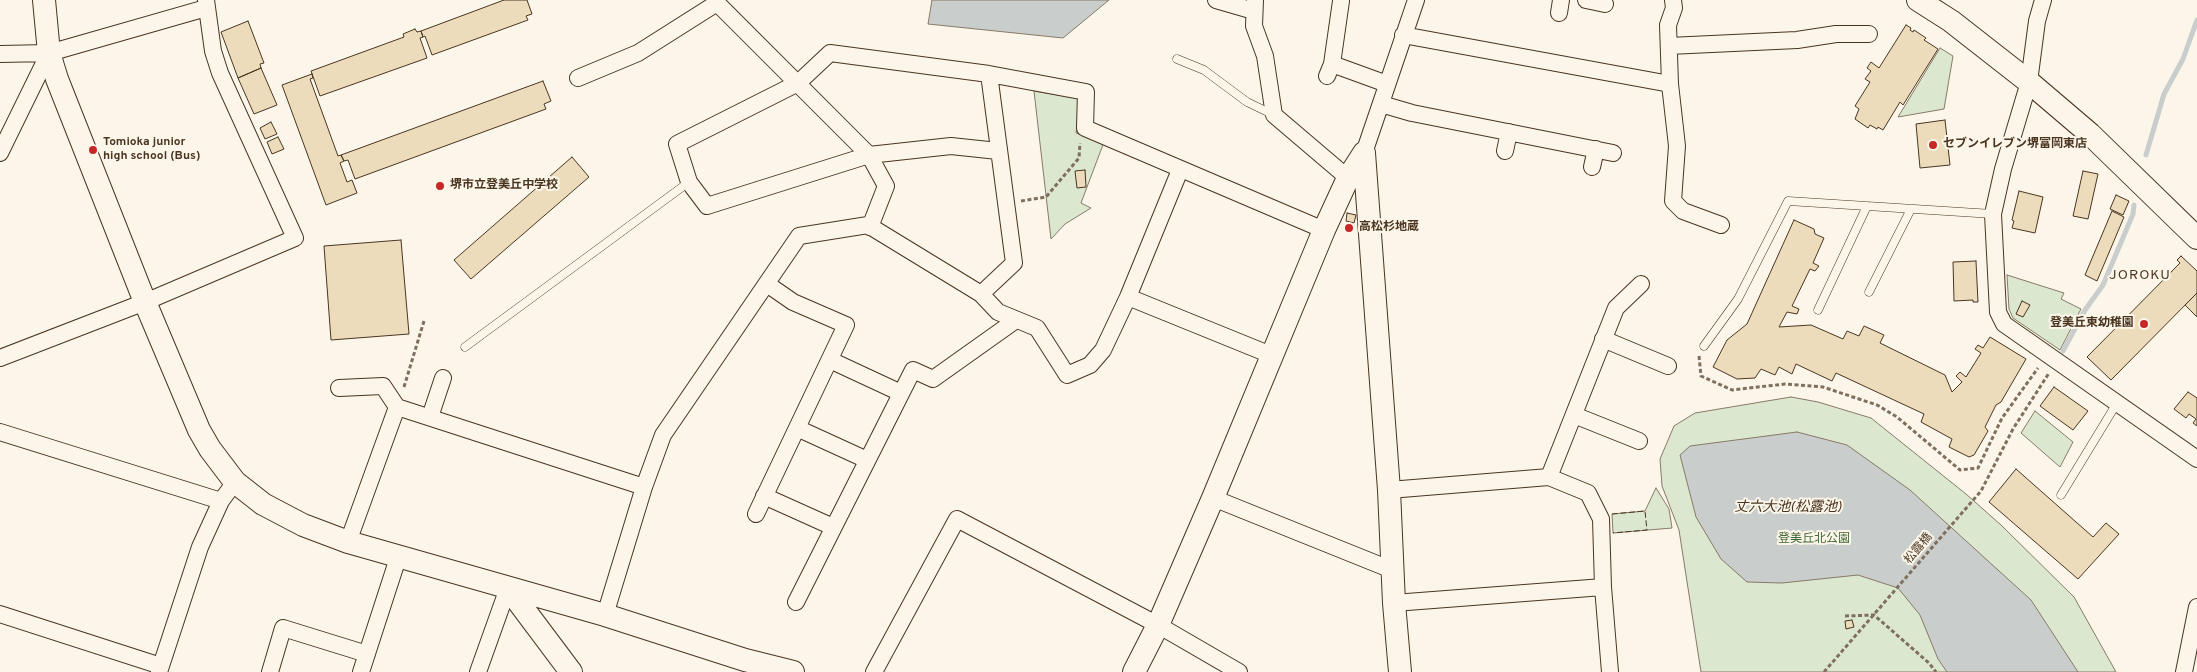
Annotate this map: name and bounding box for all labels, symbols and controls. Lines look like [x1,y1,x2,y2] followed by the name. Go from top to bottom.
[103,136,200,164] place label: Tomioka junior high school (Bus)
[1943,138,2087,152] place label: セブンイレブン堺富岡東店
[1927,139,1939,151] marker: セブンイレブン堺富岡東店
[87,144,99,156] marker: Tomioka junior high school (Bus)
[450,179,558,193] place label: 堺市立登美丘中学校
[434,180,446,192] marker: 堺市立登美丘中学校
[1359,221,1419,235] place label: 高松杉地蔵
[1343,222,1355,234] marker: 高松杉地蔵
[2108,268,2172,284] district label: JOROKU
[2050,317,2134,331] place label: 登美丘東幼稚園
[2138,318,2150,330] marker: 登美丘東幼稚園
[1734,500,1842,516] water label: 丈六大池(松露池)
[1902,531,1936,567] street label: 松露橋
[1778,533,1850,547] park label: 登美丘北公園

